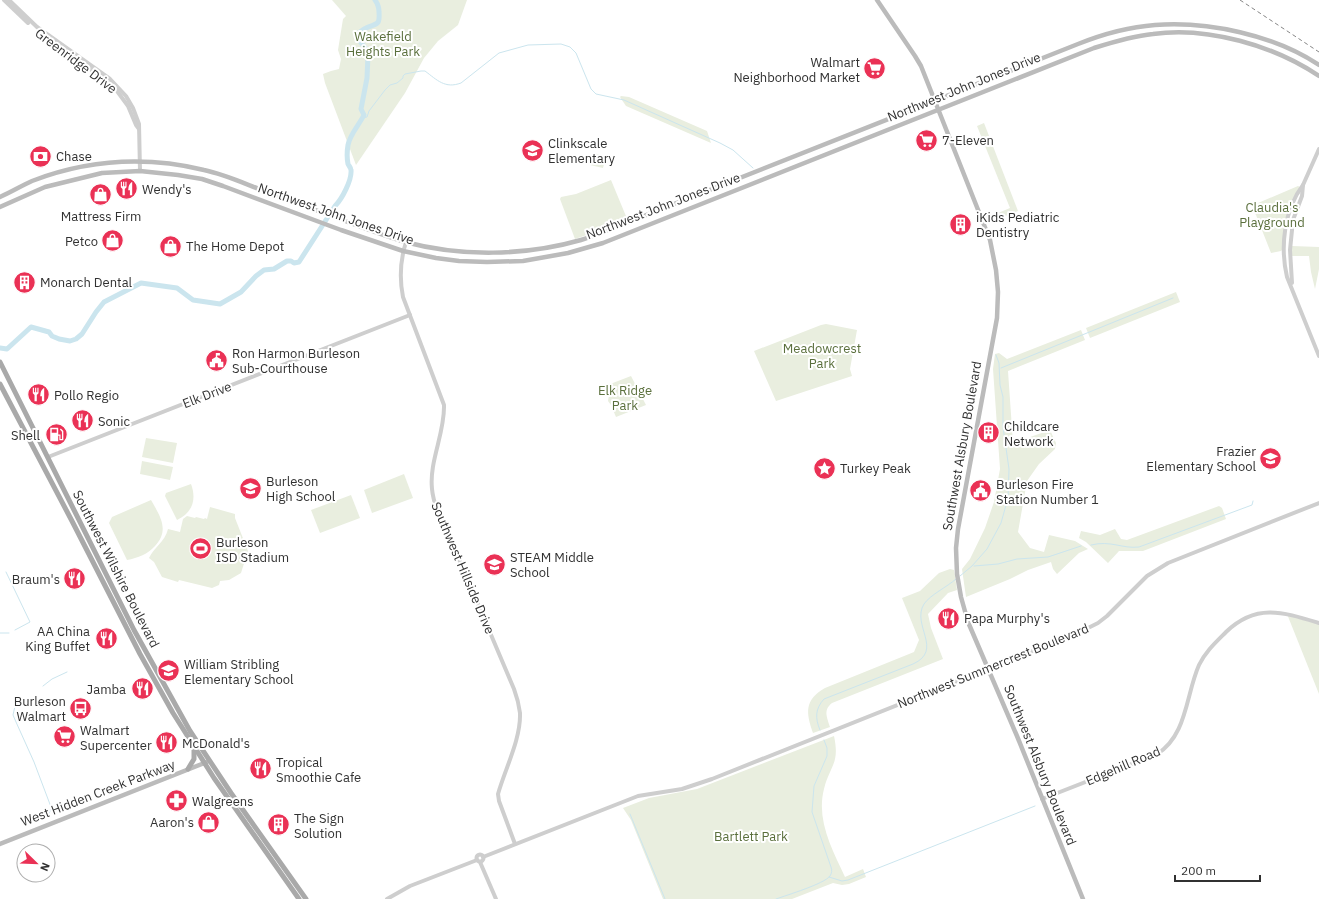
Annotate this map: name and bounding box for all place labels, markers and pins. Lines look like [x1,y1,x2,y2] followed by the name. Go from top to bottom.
[733,54,860,86] place label: Walmart Neighborhood Market
[862,56,888,82] supermarket icon: Walmart Neighborhood Market
[914,127,940,153] supermarket icon: 7-Eleven
[942,132,994,149] place label: 7-Eleven
[548,135,616,167] place label: Clinkscale Elementary
[519,137,545,163] school or university icon: Clinkscale Elementary
[28,143,54,169] bank icon: Chase
[56,148,92,165] place label: Chase
[114,176,140,202] restaurant icon: Wendy's
[88,181,114,207] shop icon: Mattress Firm
[142,181,192,198] place label: Wendy's
[61,208,141,225] place label: Mattress Firm
[976,209,1060,241] place label: iKids Pediatric Dentistry
[947,211,973,237] building icon: iKids Pediatric Dentistry
[100,228,126,254] shop icon: Petco
[65,233,98,250] place label: Petco
[158,233,184,259] shop icon: The Home Depot
[186,238,284,255] place label: The Home Depot
[11,269,37,295] building icon: Monarch Dental
[40,274,133,291] place label: Monarch Dental
[232,345,360,377] place label: Ron Harmon Burleson Sub-Courthouse
[204,347,230,373] public building icon: Ron Harmon Burleson Sub-Courthouse
[25,382,51,408] restaurant icon: Pollo Regio
[54,387,119,404] place label: Pollo Regio
[70,408,96,434] restaurant icon: Sonic
[98,413,130,430] place label: Sonic
[1004,418,1059,450] place label: Childcare Network
[975,420,1001,446] building icon: Childcare Network
[43,422,69,448] fuel station icon: Shell
[11,427,40,444] place label: Shell
[1146,443,1256,475] place label: Frazier Elementary School
[1258,445,1284,471] school or university icon: Frazier Elementary School
[812,455,838,481] place icon: Turkey Peak
[840,460,911,477] place label: Turkey Peak
[266,473,336,505] place label: Burleson High School
[237,475,263,501] school or university icon: Burleson High School
[996,476,1099,508] place label: Burleson Fire Station Number 1
[967,478,993,504] public building icon: Burleson Fire Station Number 1
[216,534,289,566] place label: Burleson ISD Stadium
[188,536,214,562] sports icon: Burleson ISD Stadium
[510,549,594,581] place label: STEAM Middle School
[481,551,507,577] school or university icon: STEAM Middle School
[62,566,88,592] restaurant icon: Braum's
[12,571,60,588] place label: Braum's
[935,605,961,631] restaurant icon: Papa Murphy's
[964,610,1050,627] place label: Papa Murphy's
[25,623,90,655] place label: AA China King Buffet
[93,625,119,651] restaurant icon: AA China King Buffet
[184,656,294,688] place label: William Stribling Elementary School
[156,658,182,684] school or university icon: William Stribling Elementary School
[129,676,155,702] restaurant icon: Jamba
[87,681,126,698] place label: Jamba
[14,693,66,725] place label: Burleson Walmart
[68,695,94,721] bus stop icon: Burleson Walmart
[80,722,152,754] place label: Walmart Supercenter
[51,724,77,750] supermarket icon: Walmart Supercenter
[154,730,180,756] restaurant icon: McDonald's
[182,735,250,752] place label: McDonald's
[276,754,361,786] place label: Tropical Smoothie Cafe
[248,756,274,782] restaurant icon: Tropical Smoothie Cafe
[163,788,189,814] pharmacy icon: Walgreens
[192,793,254,810] place label: Walgreens
[196,809,222,835] shop icon: Aaron's
[294,810,344,842] place label: The Sign Solution
[266,812,292,838] building icon: The Sign Solution
[150,814,194,831] place label: Aaron's

